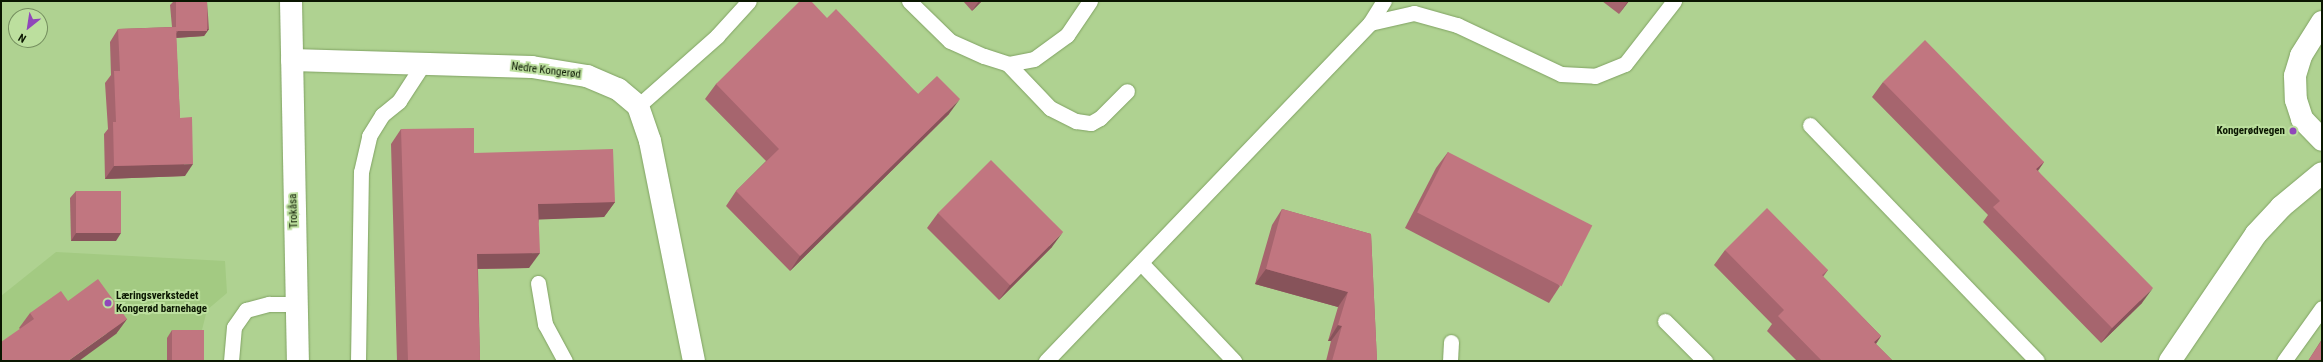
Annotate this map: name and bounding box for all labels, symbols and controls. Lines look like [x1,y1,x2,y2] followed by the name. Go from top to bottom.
[8,8,48,48] north arrow
[16,31,28,45] text: N
[510,60,582,82] street label: Nedre Kongerød
[2216,124,2285,138] place label: Kongerødvegen
[2288,126,2298,136] marker: Kongerødvegen
[287,193,301,229] street label: Trokåsa
[116,290,207,316] place label: Læringsverkstedet Kongerød barnehage
[103,298,113,308] marker: Læringsverkstedet Kongerød barnehage

